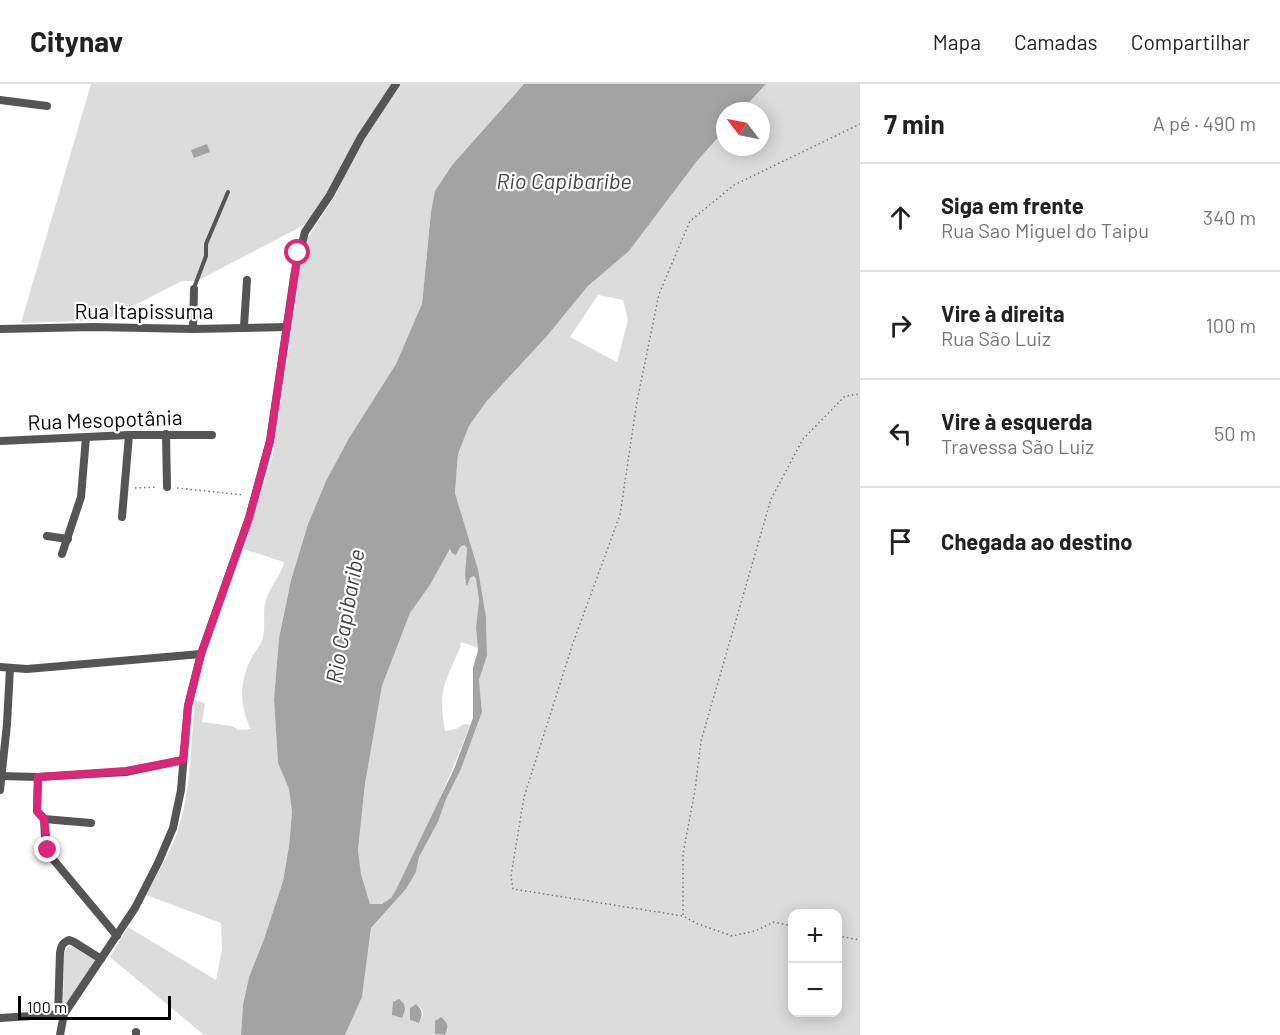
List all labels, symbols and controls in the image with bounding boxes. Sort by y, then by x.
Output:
text: Citynav [30,24,123,58]
text: Mapa [933,29,981,54]
text: Camadas [1014,29,1098,54]
text: Compartilhar [1131,29,1250,54]
north arrow [716,102,770,156]
text: 7 min [884,108,945,139]
text: A pé · 490 m [1153,111,1256,135]
water label: Rio Capibaribe [496,167,632,193]
text: Siga em frente [941,192,1084,218]
icon: ahead [884,201,917,234]
text: 340 m [1203,205,1256,229]
text: Rua Sao Miguel do Taipu [941,218,1149,242]
route start [284,239,310,265]
street label: Rua Itapissuma [74,298,214,323]
text: Vire à direita [941,300,1065,326]
icon: right [884,309,917,342]
text: 100 m [1206,313,1256,337]
text: Rua São Luiz [941,326,1051,350]
street label: Rua Mesopotânia [27,404,183,434]
text: Vire à esquerda [941,408,1092,434]
icon: left [884,417,917,450]
text: 50 m [1214,421,1256,445]
text: Travessa São Luiz [941,434,1094,458]
icon: arrive [884,525,917,558]
text: Chegada ao destino [941,528,1132,554]
water label: Rio Capibaribe [319,547,369,685]
route end [34,836,60,862]
map controls [788,909,842,1017]
button: + [788,909,842,963]
button: − [788,963,842,1017]
scale bar [18,993,171,1020]
text: 100 m [27,997,67,1016]

